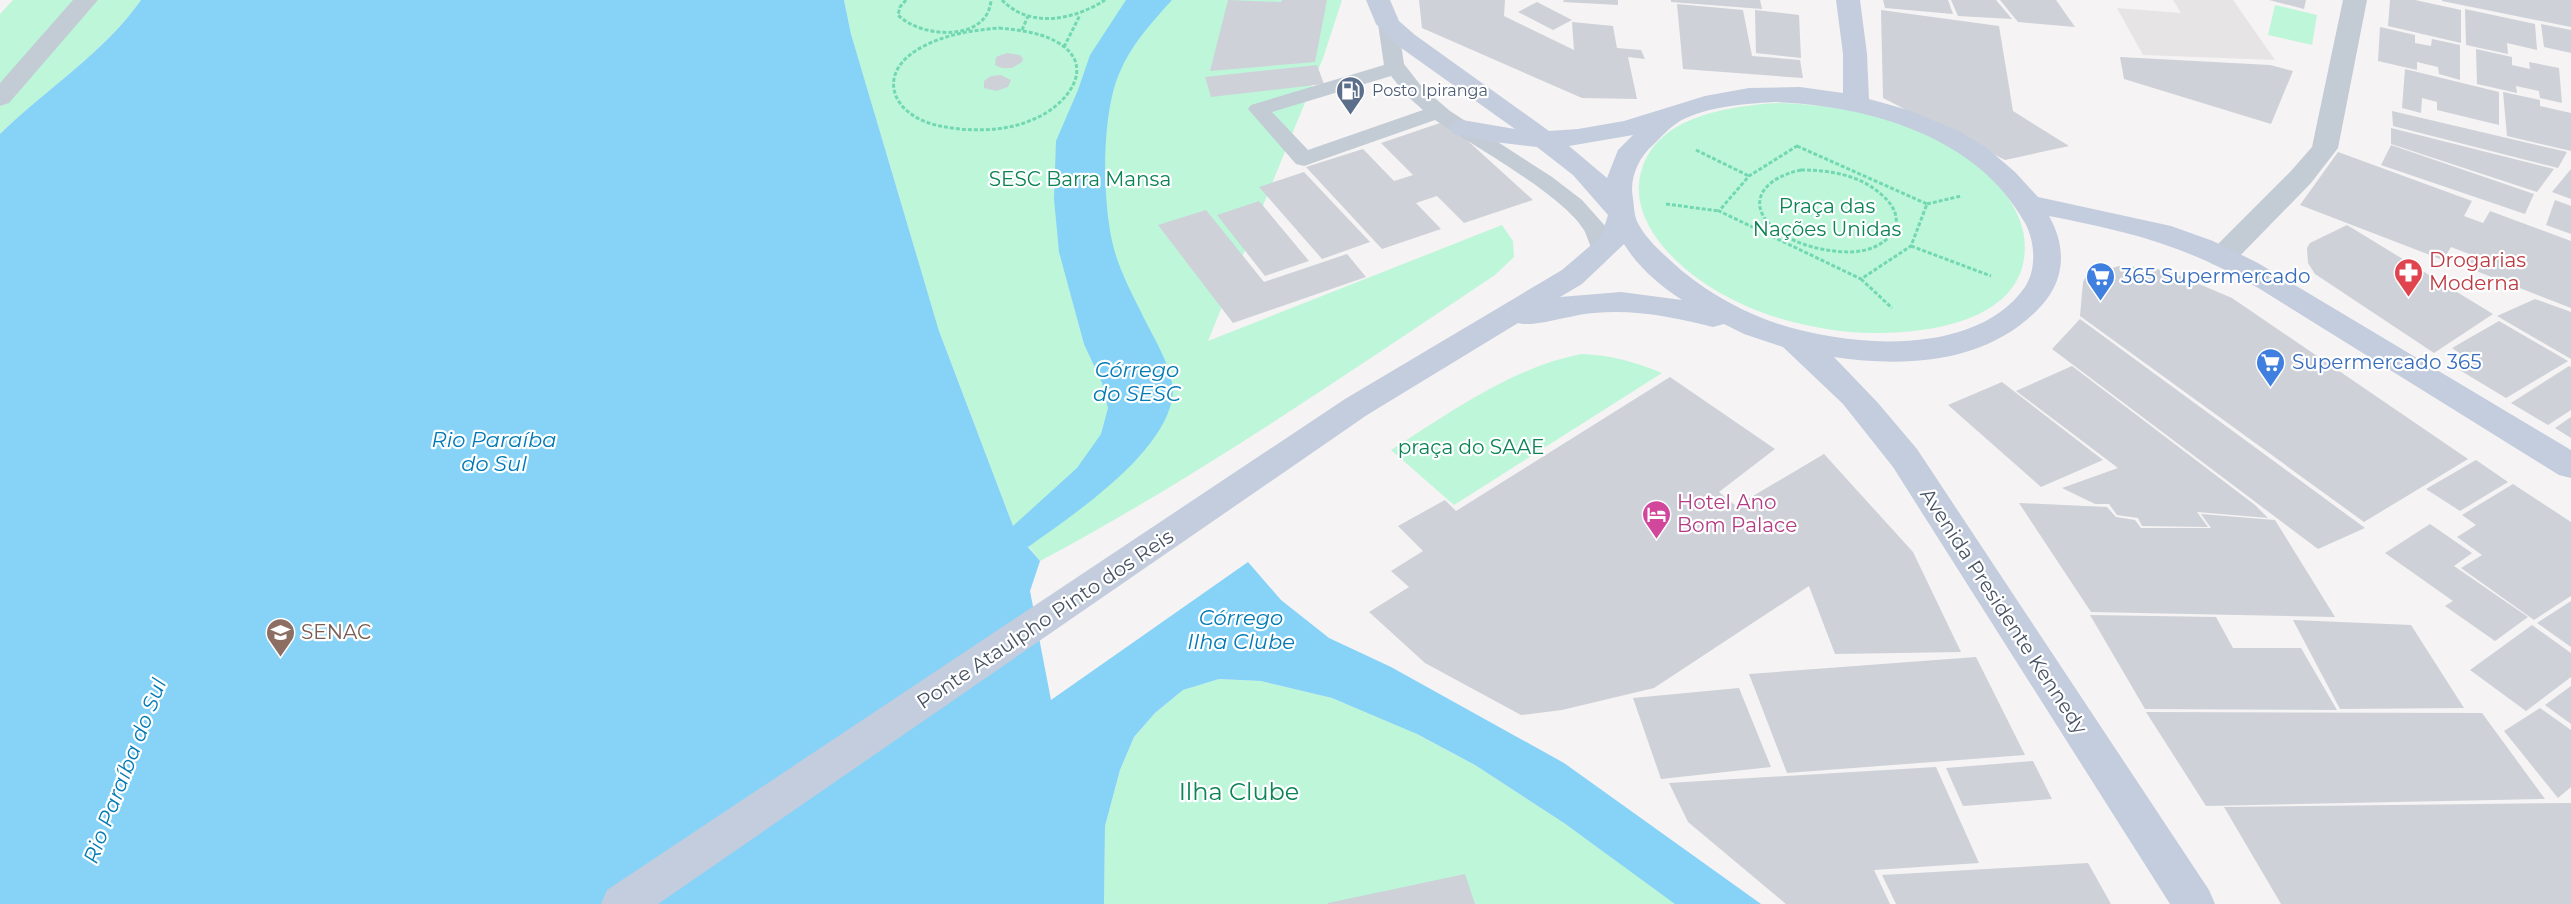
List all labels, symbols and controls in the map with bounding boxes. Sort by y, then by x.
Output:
fuel station icon: Posto Ipiranga [1335,74,1367,116]
place label: Posto Ipiranga [1372,81,1488,100]
park label: SESC Barra Mansa [989,167,1171,191]
park label: Praça das Nações Unidas [1753,194,1902,241]
place label: Drogarias Moderna [2429,248,2526,295]
pharmacy icon: Drogarias Moderna [2392,256,2424,298]
supermarket icon: 365 Supermercado [2084,260,2116,302]
place label: 365 Supermercado [2121,264,2311,288]
supermarket icon: Supermercado 365 [2255,346,2287,388]
place label: Supermercado 365 [2292,350,2482,374]
water label: Córrego do SESC [1093,357,1182,406]
water label: Rio Paraíba do Sul [431,427,557,476]
park label: praça do SAAE [1398,435,1544,459]
street label: Avenida Presidente Kennedy [1915,484,2093,739]
place label: Hotel Ano Bom Palace [1677,490,1797,537]
hotel icon: Hotel Ano Bom Palace [1640,498,1672,540]
street label: Ponte Ataulpho Pinto dos Reis [912,524,1178,714]
water label: Córrego Ilha Clube [1187,605,1295,654]
school or university icon: SENAC [264,616,296,658]
place label: SENAC [301,620,371,644]
water label: Rio Paraíba do Sul [78,674,171,867]
park label: Ilha Clube [1179,777,1299,806]

